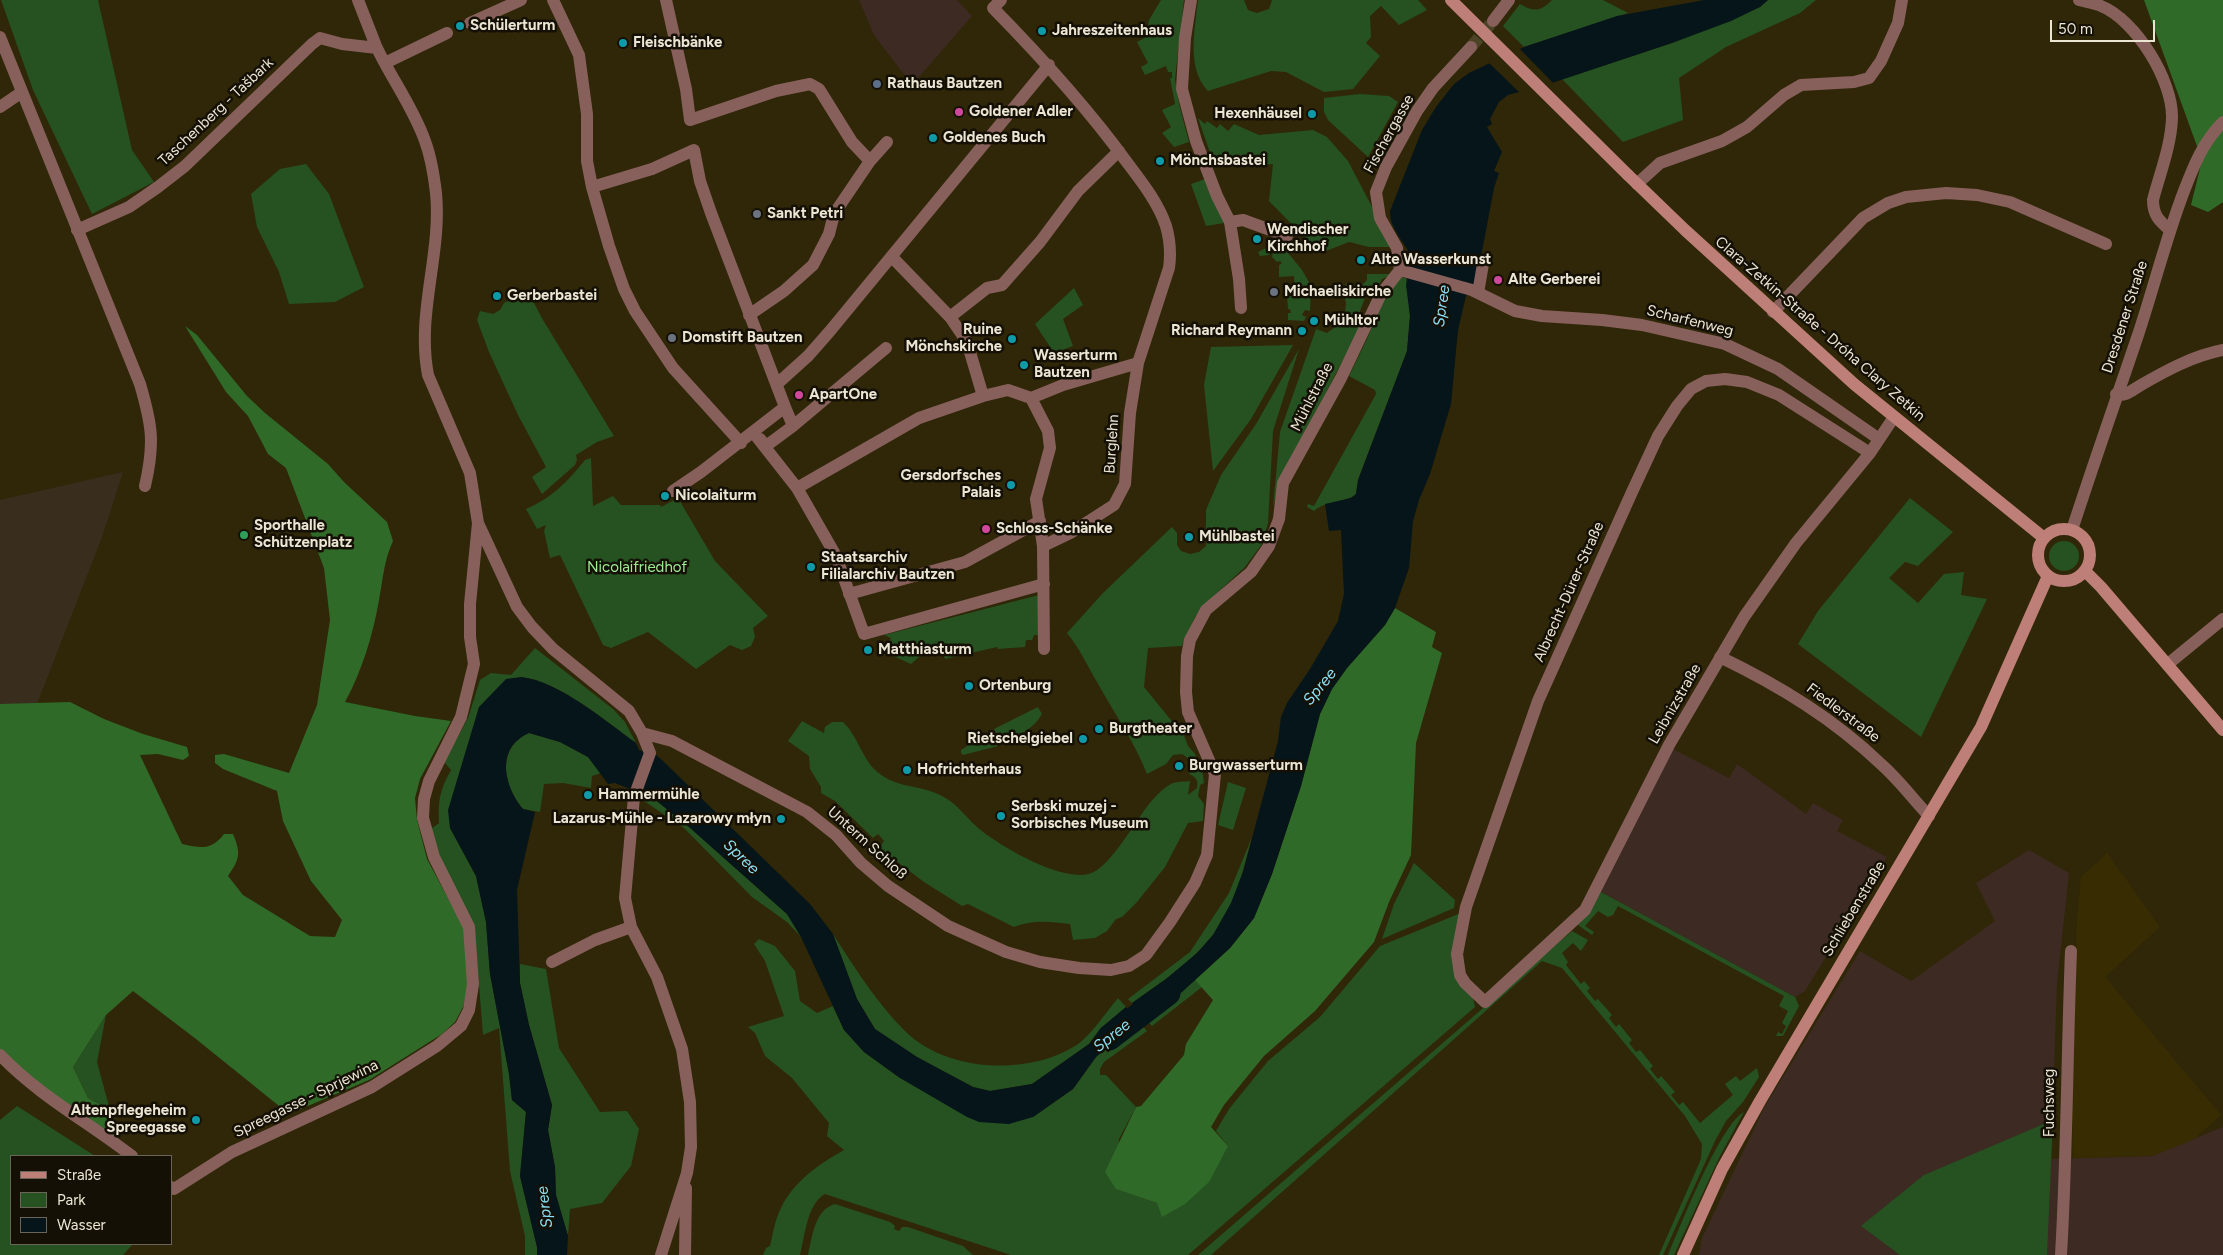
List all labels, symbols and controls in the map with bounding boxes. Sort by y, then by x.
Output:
scale bar [2053,10,2158,42]
place label: Schülerturm [470,17,555,35]
marker: Schülerturm [454,20,466,32]
text: 50 m [2058,20,2093,38]
place label: Jahreszeitenhaus [1052,22,1172,40]
marker: Jahreszeitenhaus [1036,25,1048,37]
place label: Fleischbänke [633,34,722,52]
marker: Fleischbänke [617,37,629,49]
street label: Taschenberg - Tašbark [155,54,277,170]
place label: Rathaus Bautzen [887,75,1002,93]
marker: Rathaus Bautzen [871,78,883,90]
street label: Fischergasse [1360,92,1418,176]
place label: Goldener Adler [969,103,1073,121]
place label: Hexenhäusel [1214,105,1302,123]
marker: Goldener Adler [953,106,965,118]
marker: Hexenhäusel [1306,108,1318,120]
place label: Goldenes Buch [943,129,1046,147]
marker: Goldenes Buch [927,132,939,144]
place label: Mönchsbastei [1170,152,1266,170]
marker: Mönchsbastei [1154,155,1166,167]
place label: Sankt Petri [767,205,843,223]
marker: Sankt Petri [751,208,763,220]
place label: Wendischer Kirchhof [1267,221,1349,256]
marker: Wendischer Kirchhof [1251,233,1263,245]
street label: Clara-Zetkin-Straße - Dróha Clary Zetkin [1711,233,1929,425]
place label: Alte Wasserkunst [1371,251,1491,269]
marker: Alte Wasserkunst [1355,254,1367,266]
street label: Dresdener Straße [2098,259,2152,375]
place label: Alte Gerberei [1508,271,1600,289]
marker: Alte Gerberei [1492,274,1504,286]
place label: Michaeliskirche [1284,283,1391,301]
water label: Spree [1430,284,1454,328]
marker: Michaeliskirche [1268,286,1280,298]
place label: Gerberbastei [507,287,597,305]
marker: Gerberbastei [491,290,503,302]
street label: Scharfenweg [1645,302,1735,340]
place label: Mühltor [1324,312,1378,330]
marker: Mühltor [1308,315,1320,327]
place label: Ruine Mönchskirche [905,321,1002,356]
place label: Richard Reymann [1171,322,1292,340]
marker: Richard Reymann [1296,325,1308,337]
place label: Domstift Bautzen [682,329,802,347]
marker: Domstift Bautzen [666,332,678,344]
marker: Ruine Mönchskirche [1006,333,1018,345]
place label: Wasserturm Bautzen [1034,347,1117,382]
marker: Wasserturm Bautzen [1018,359,1030,371]
street label: Mühlstraße [1287,360,1337,434]
place label: ApartOne [809,386,877,404]
marker: ApartOne [793,389,805,401]
street label: Burglehn [1101,414,1123,474]
place label: Gersdorfsches Palais [901,467,1001,502]
marker: Gersdorfsches Palais [1005,479,1017,491]
place label: Nicolaiturm [675,487,756,505]
marker: Nicolaiturm [659,490,671,502]
place label: Sporthalle Schützenplatz [254,517,352,552]
street label: Albrecht-Dürer-Straße [1530,519,1608,665]
place label: Schloss-Schänke [996,520,1113,538]
marker: Schloss-Schänke [980,523,992,535]
place label: Mühlbastei [1199,528,1275,546]
marker: Sporthalle Schützenplatz [238,529,250,541]
marker: Mühlbastei [1183,531,1195,543]
place label: Staatsarchiv Filialarchiv Bautzen [821,549,955,584]
park label: Nicolaifriedhof [587,559,687,577]
marker: Staatsarchiv Filialarchiv Bautzen [805,561,817,573]
place label: Matthiasturm [878,641,972,659]
marker: Matthiasturm [862,644,874,656]
street label: Leibnizstraße [1645,661,1705,747]
water label: Spree [1299,665,1341,709]
place label: Ortenburg [979,677,1051,695]
marker: Ortenburg [963,680,975,692]
street label: Fiedlerstraße [1803,680,1883,746]
place label: Burgtheater [1109,720,1192,738]
marker: Burgtheater [1093,723,1105,735]
place label: Rietschelgiebel [967,730,1073,748]
marker: Rietschelgiebel [1077,733,1089,745]
place label: Burgwasserturm [1189,757,1303,775]
marker: Burgwasserturm [1173,760,1185,772]
place label: Hofrichterhaus [917,761,1021,779]
marker: Hofrichterhaus [901,764,913,776]
place label: Hammermühle [598,786,700,804]
marker: Hammermühle [582,789,594,801]
place label: Serbski muzej - Sorbisches Museum [1011,798,1148,833]
street label: Unterm Schloß [824,803,910,883]
place label: Lazarus-Mühle - Lazarowy młyn [553,810,771,828]
marker: Serbski muzej - Sorbisches Museum [995,810,1007,822]
marker: Lazarus-Mühle - Lazarowy młyn [775,813,787,825]
water label: Spree [719,835,763,879]
street label: Schliebenstraße [1818,858,1890,960]
water label: Spree [1089,1015,1135,1057]
street label: Spreegasse - Sprjewina [231,1056,381,1142]
street label: Fuchsweg [2041,1069,2059,1137]
place label: Altenpflegeheim Spreegasse [71,1102,186,1137]
marker: Altenpflegeheim Spreegasse [190,1114,202,1126]
legend [10,1155,172,1245]
text: Straße [57,1166,101,1184]
water label: Spree [533,1185,557,1229]
text: Park [57,1191,86,1209]
text: Wasser [57,1216,106,1234]

